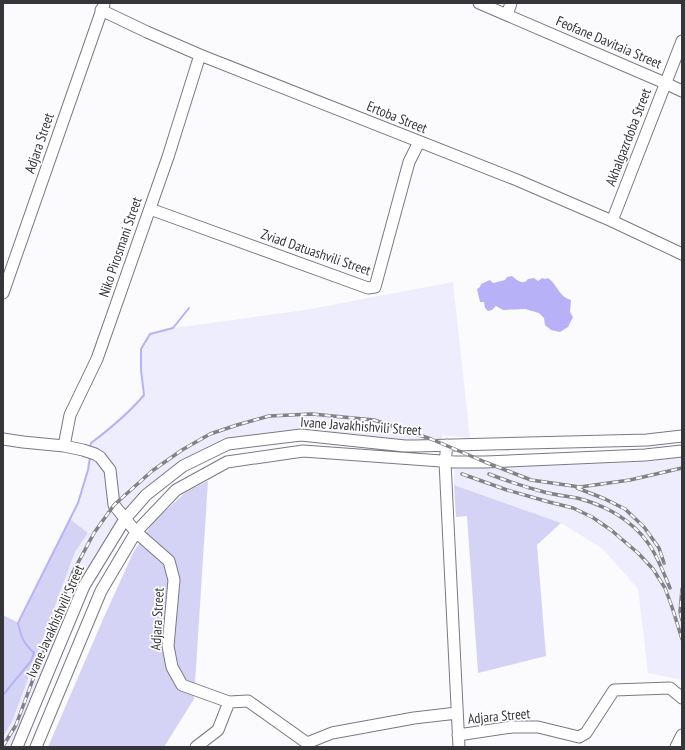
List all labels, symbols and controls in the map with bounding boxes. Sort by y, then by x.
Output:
street label: Feofane Davitaia Street [554,12,665,72]
street label: Akhalgazrdoba Street [601,85,655,188]
street label: Ertoba Street [364,97,430,137]
street label: Adjara Street [20,110,58,176]
street label: Niko Pirosmani Street [94,194,146,299]
street label: Zviad Datuashvili Street [259,225,373,279]
street label: Ivane Javakhishvili Street [300,413,422,439]
street label: Ivane Javakhishvili Street [22,562,88,680]
street label: Adjara Street [146,587,168,651]
street label: Adjara Street [467,704,531,728]

